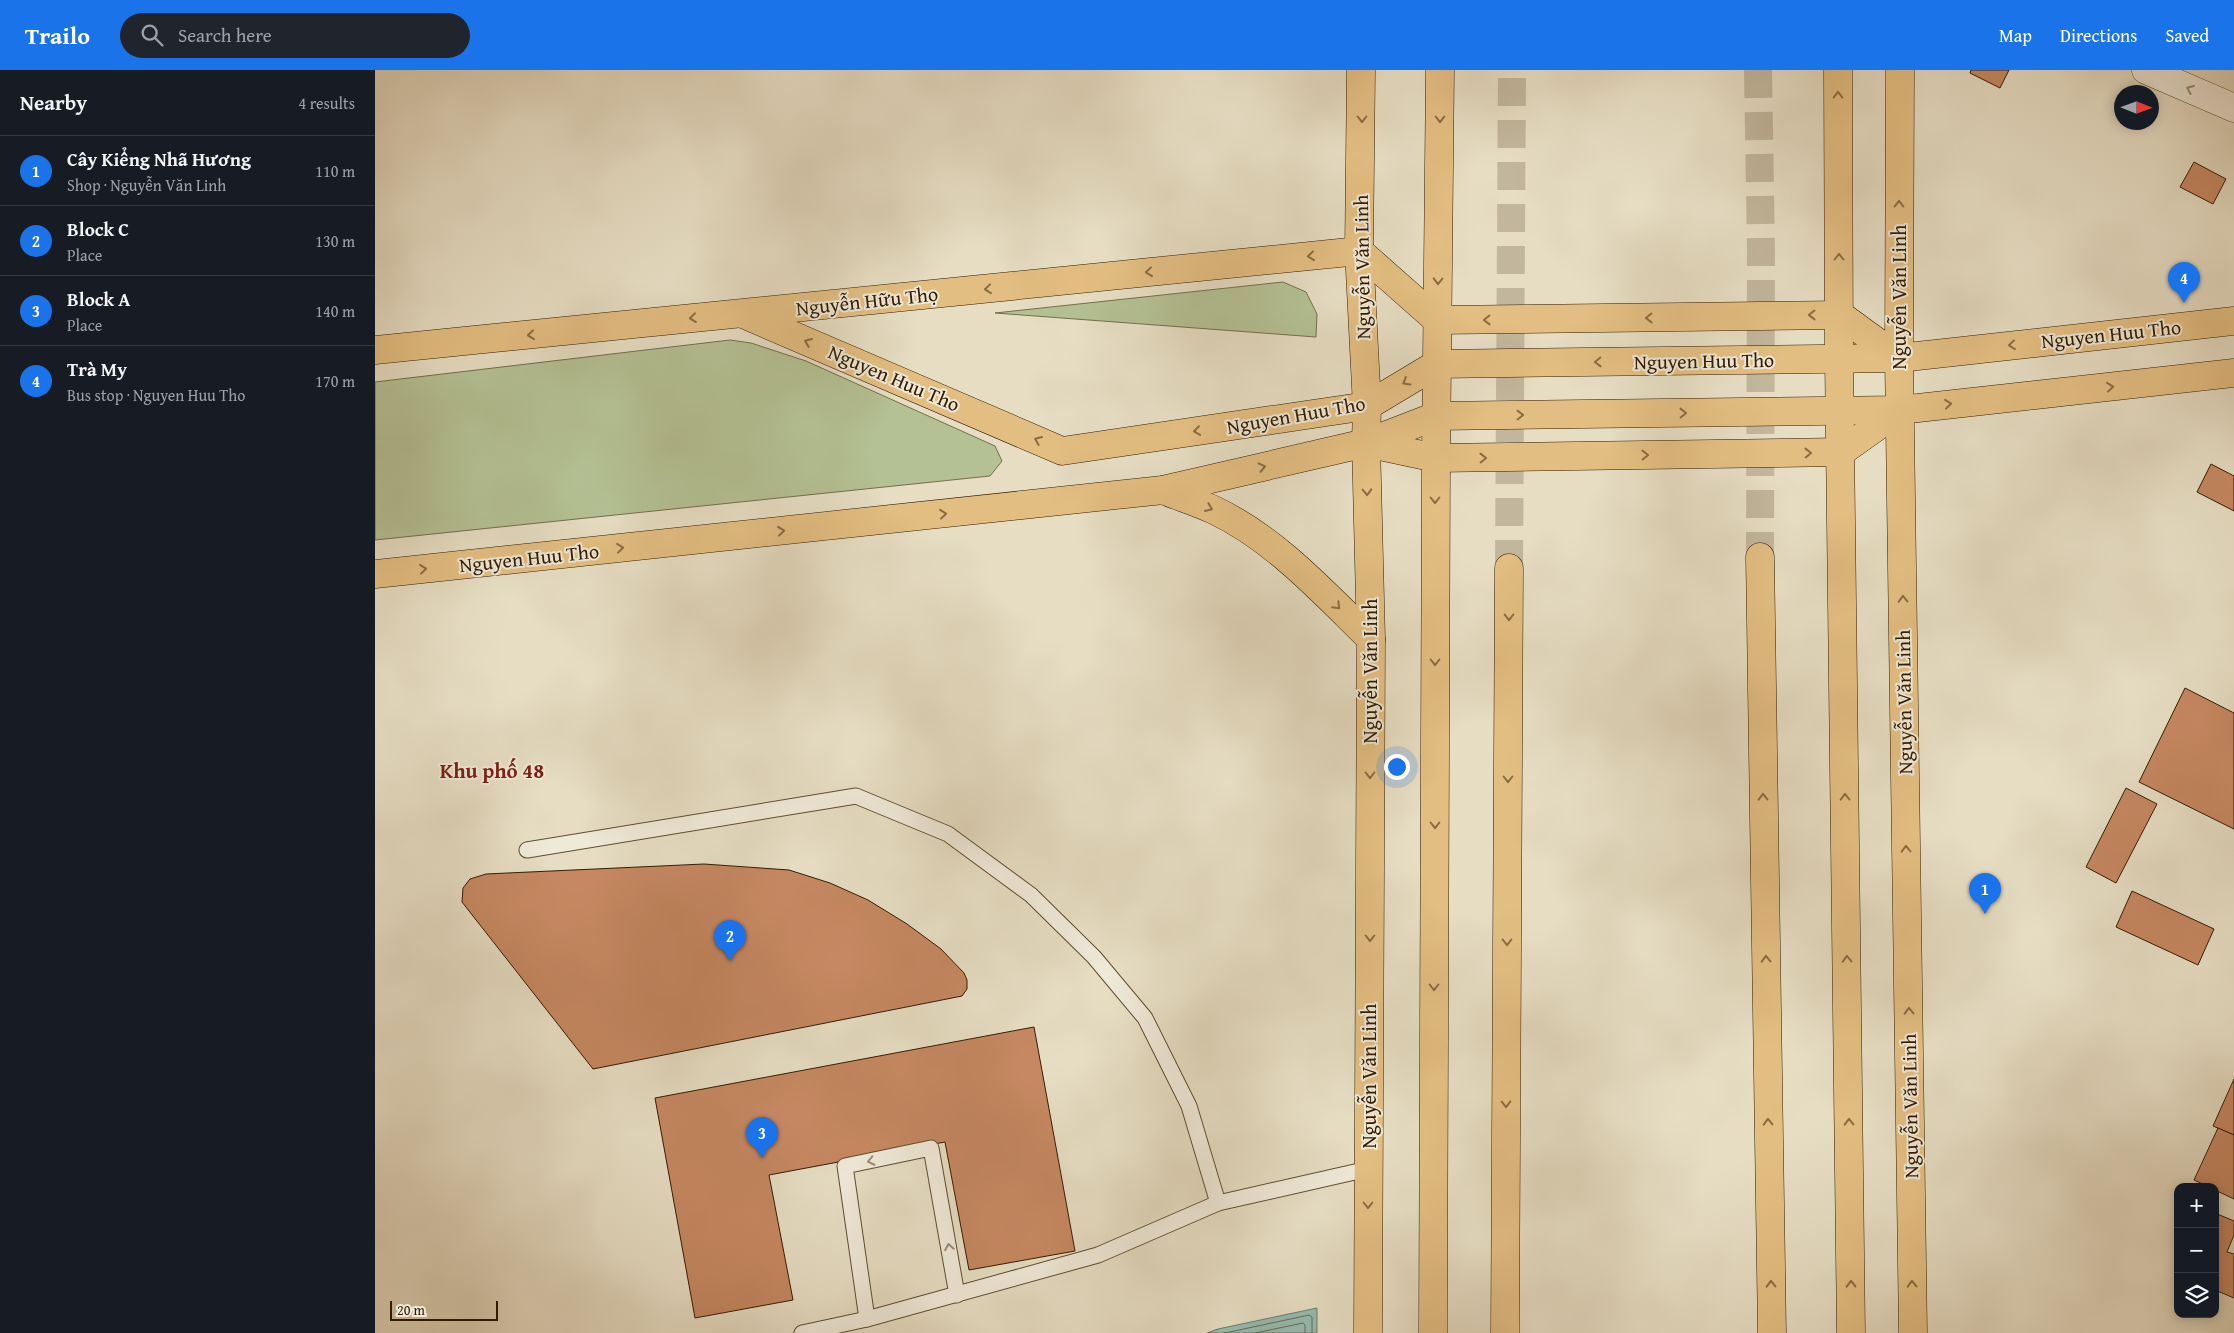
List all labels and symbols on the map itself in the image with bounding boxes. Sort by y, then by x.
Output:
one-way arrow [2186,84,2195,95]
north arrow [2114,85,2159,130]
one-way arrow [1833,91,1843,98]
one-way arrow [1357,115,1367,123]
one-way arrow [1435,115,1445,123]
street label: Nguyễn Văn Linh [1346,194,1377,340]
one-way arrow [1894,200,1904,208]
street label: Nguyễn Văn Linh [1884,225,1913,369]
one-way arrow [1307,250,1315,261]
one-way arrow [1834,253,1844,261]
pin: 4 [2168,262,2200,303]
one-way arrow [1145,266,1153,277]
one-way arrow [1432,277,1443,285]
street label: Nguyễn Hữu Thọ [794,279,939,322]
one-way arrow [983,283,991,294]
one-way arrow [1807,310,1815,321]
street label: Nguyen Huu Tho [2040,312,2182,355]
one-way arrow [689,313,697,324]
one-way arrow [1645,313,1652,323]
one-way arrow [1482,315,1490,325]
one-way arrow [527,329,535,340]
street label: Nguyen Huu Tho [824,337,964,418]
one-way arrow [805,338,813,348]
one-way arrow [2007,339,2015,350]
street label: Nguyen Huu Tho [1634,345,1774,376]
one-way arrow [1594,357,1602,367]
one-way arrow [1402,376,1411,386]
one-way arrow [2106,382,2114,393]
street label: Nguyen Huu Tho [1224,388,1368,441]
one-way arrow [1945,399,1953,410]
one-way arrow [1679,408,1687,418]
one-way arrow [1516,410,1524,420]
one-way arrow [1193,425,1202,435]
one-way arrow [1034,436,1043,447]
one-way arrow [1804,447,1812,458]
one-way arrow [1642,450,1649,460]
one-way arrow [1479,452,1487,463]
one-way arrow [1258,462,1266,473]
one-way arrow [1362,488,1372,496]
one-way arrow [1430,496,1440,504]
one-way arrow [1204,503,1212,513]
one-way arrow [939,508,947,519]
one-way arrow [778,526,786,537]
street label: Nguyen Huu Tho [458,536,600,579]
one-way arrow [616,543,624,554]
one-way arrow [420,564,428,575]
one-way arrow [1898,595,1908,602]
street label: Nguyễn Văn Linh [1355,599,1384,743]
one-way arrow [1332,600,1341,609]
one-way arrow [1504,613,1514,621]
street label: Nguyễn Văn Linh [1888,629,1919,775]
one-way arrow [1430,658,1440,666]
your location [1384,754,1410,780]
district label: Khu phố 48 [440,755,544,786]
one-way arrow [1365,772,1375,780]
one-way arrow [1503,776,1513,783]
one-way arrow [1758,793,1769,801]
one-way arrow [1840,793,1850,800]
one-way arrow [1430,821,1440,829]
one-way arrow [1901,844,1912,852]
pin: 1 [1969,873,2001,914]
pin: 2 [714,920,746,961]
one-way arrow [1364,934,1375,942]
one-way arrow [1502,938,1512,946]
one-way arrow [1761,955,1771,963]
one-way arrow [1842,955,1852,963]
one-way arrow [1429,984,1439,991]
street label: Nguyễn Văn Linh [1354,1004,1383,1148]
one-way arrow [1904,1007,1914,1014]
street label: Nguyễn Văn Linh [1894,1033,1925,1179]
one-way arrow [1501,1100,1511,1108]
pin: 3 [746,1117,778,1158]
one-way arrow [1763,1118,1774,1126]
one-way arrow [1844,1118,1854,1126]
one-way arrow [866,1155,875,1166]
one-way arrow [1363,1202,1373,1210]
one-way arrow [944,1242,954,1251]
one-way arrow [1766,1280,1776,1288]
one-way arrow [1846,1280,1856,1288]
one-way arrow [1907,1280,1917,1288]
scale bar [390,1298,497,1321]

